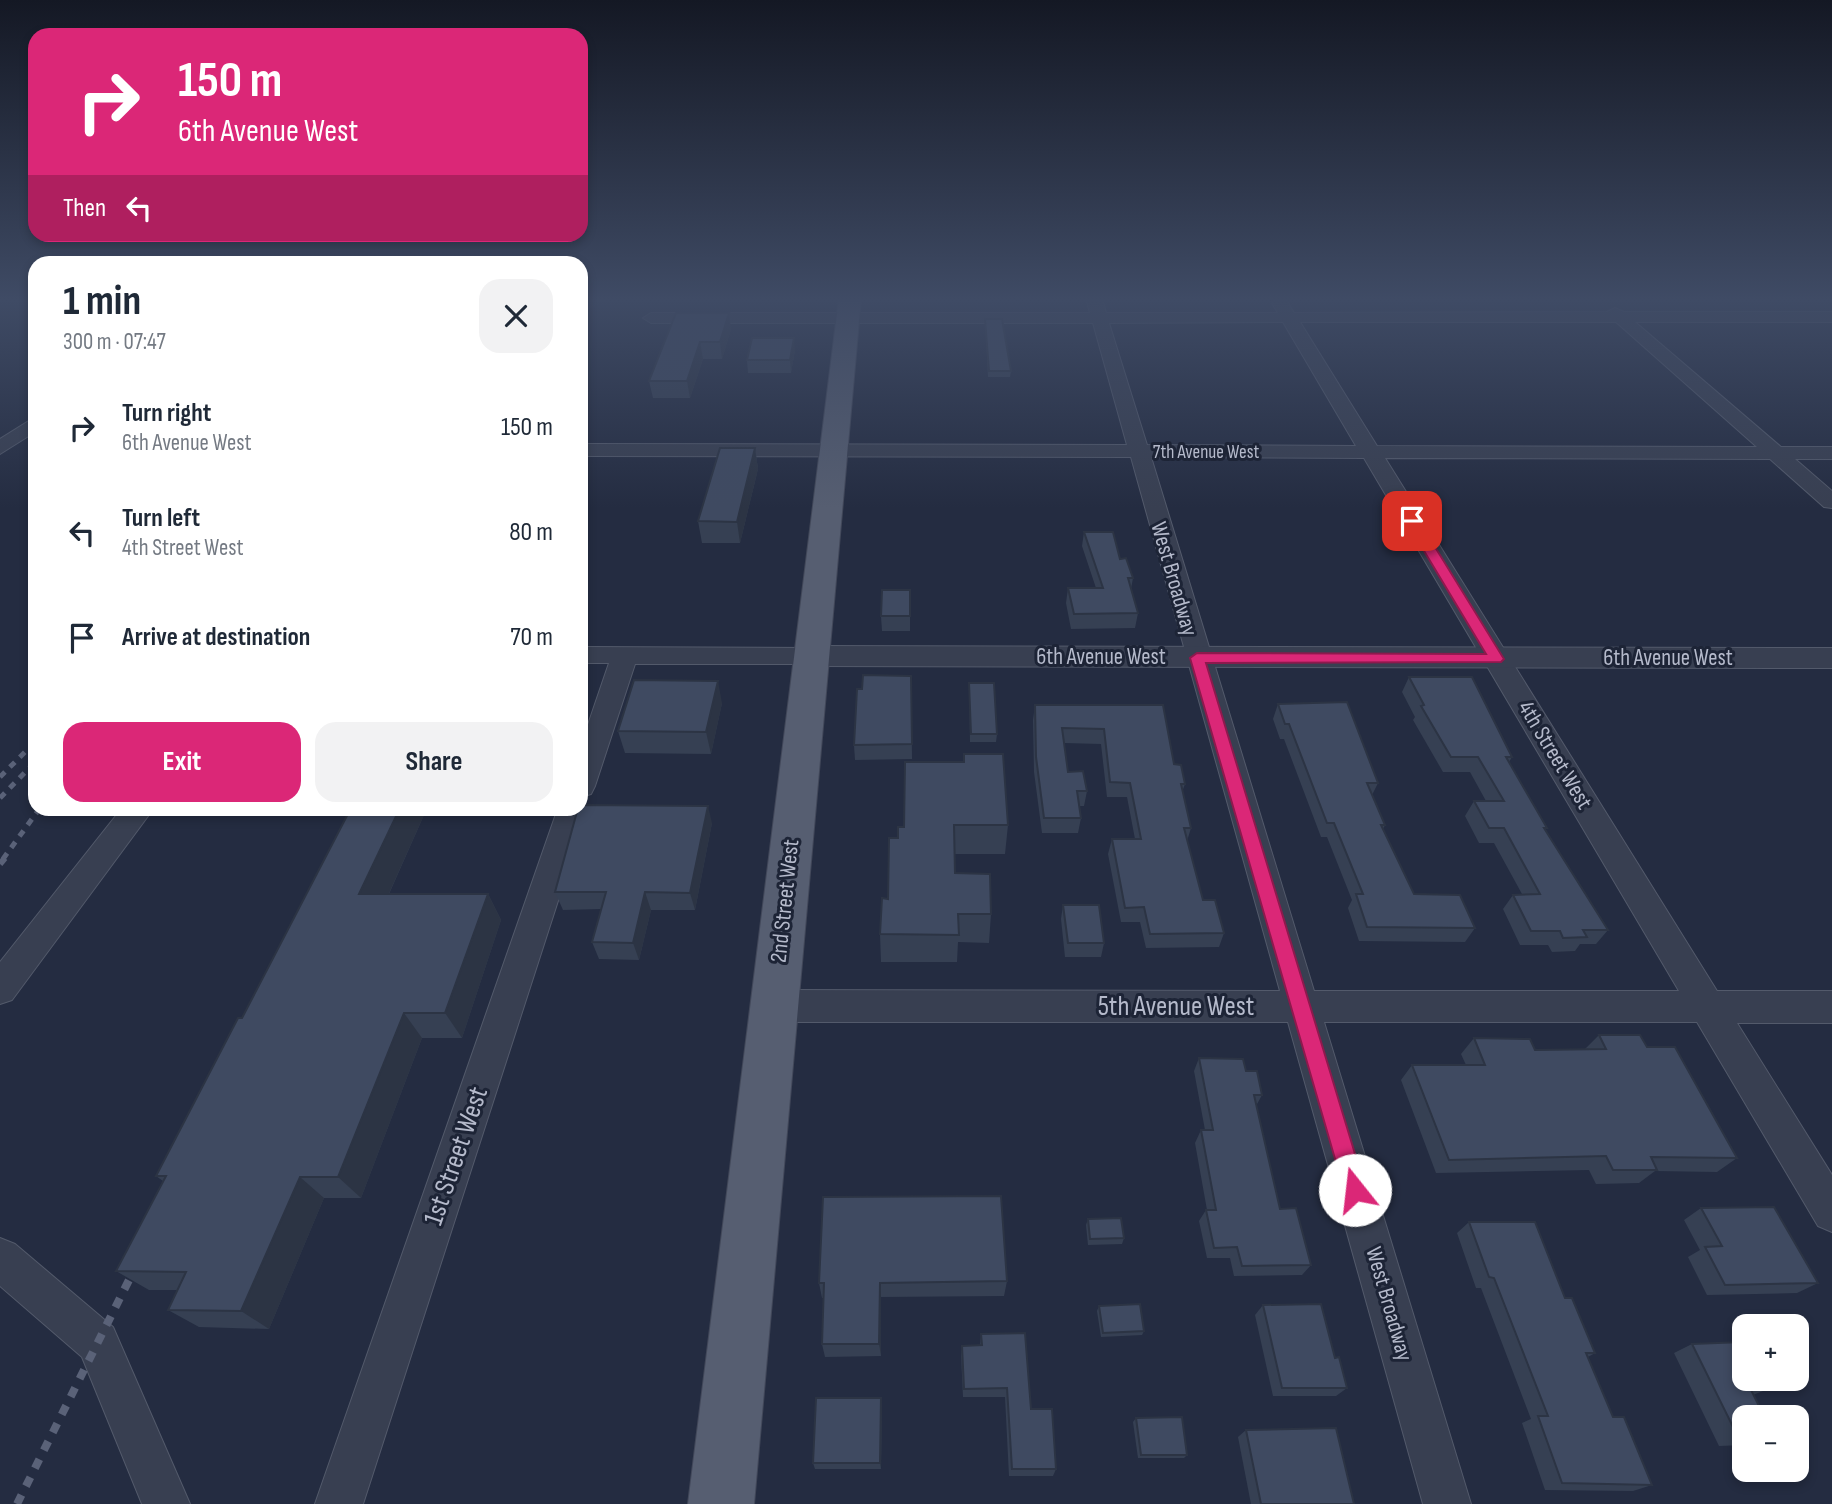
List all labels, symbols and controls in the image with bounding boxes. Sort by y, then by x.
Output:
text: 150 m [178,52,282,111]
icon: right [63,56,154,147]
text: 6th Avenue West [178,112,358,151]
icon: left [120,189,158,227]
text: Then [63,193,106,224]
text: 1 min [63,276,141,327]
button: close [479,279,553,353]
text: 300 m · 07:47 [63,328,166,356]
text: Turn right [122,398,211,429]
icon: right [63,409,101,447]
text: 150 m [501,412,553,443]
text: 6th Avenue West [122,429,252,457]
street label: 7th Avenue West [1153,441,1259,464]
pin [1382,491,1442,551]
icon: arrive [1393,502,1431,540]
text: Turn left [122,503,200,534]
icon: left [63,514,101,552]
text: 80 m [509,517,553,548]
street label: West Broadway [1144,519,1204,639]
text: 4th Street West [122,534,243,562]
icon: arrive [63,619,101,657]
text: Arrive at destination [122,622,310,653]
text: 70 m [510,622,553,653]
street label: 6th Avenue West [1036,643,1166,671]
street label: 6th Avenue West [1603,644,1733,672]
street label: 4th Street West [1512,696,1598,814]
button: Exit [63,722,301,802]
button: Share [315,722,553,802]
street label: 2nd Street West [765,838,805,964]
street label: 5th Avenue West [1098,990,1254,1023]
street label: 1st Street West [417,1083,495,1229]
position arrow [1318,1153,1392,1227]
street label: West Broadway [1359,1244,1419,1364]
map controls [1732,1314,1809,1482]
button: + [1732,1314,1809,1391]
button: − [1732,1405,1809,1482]

